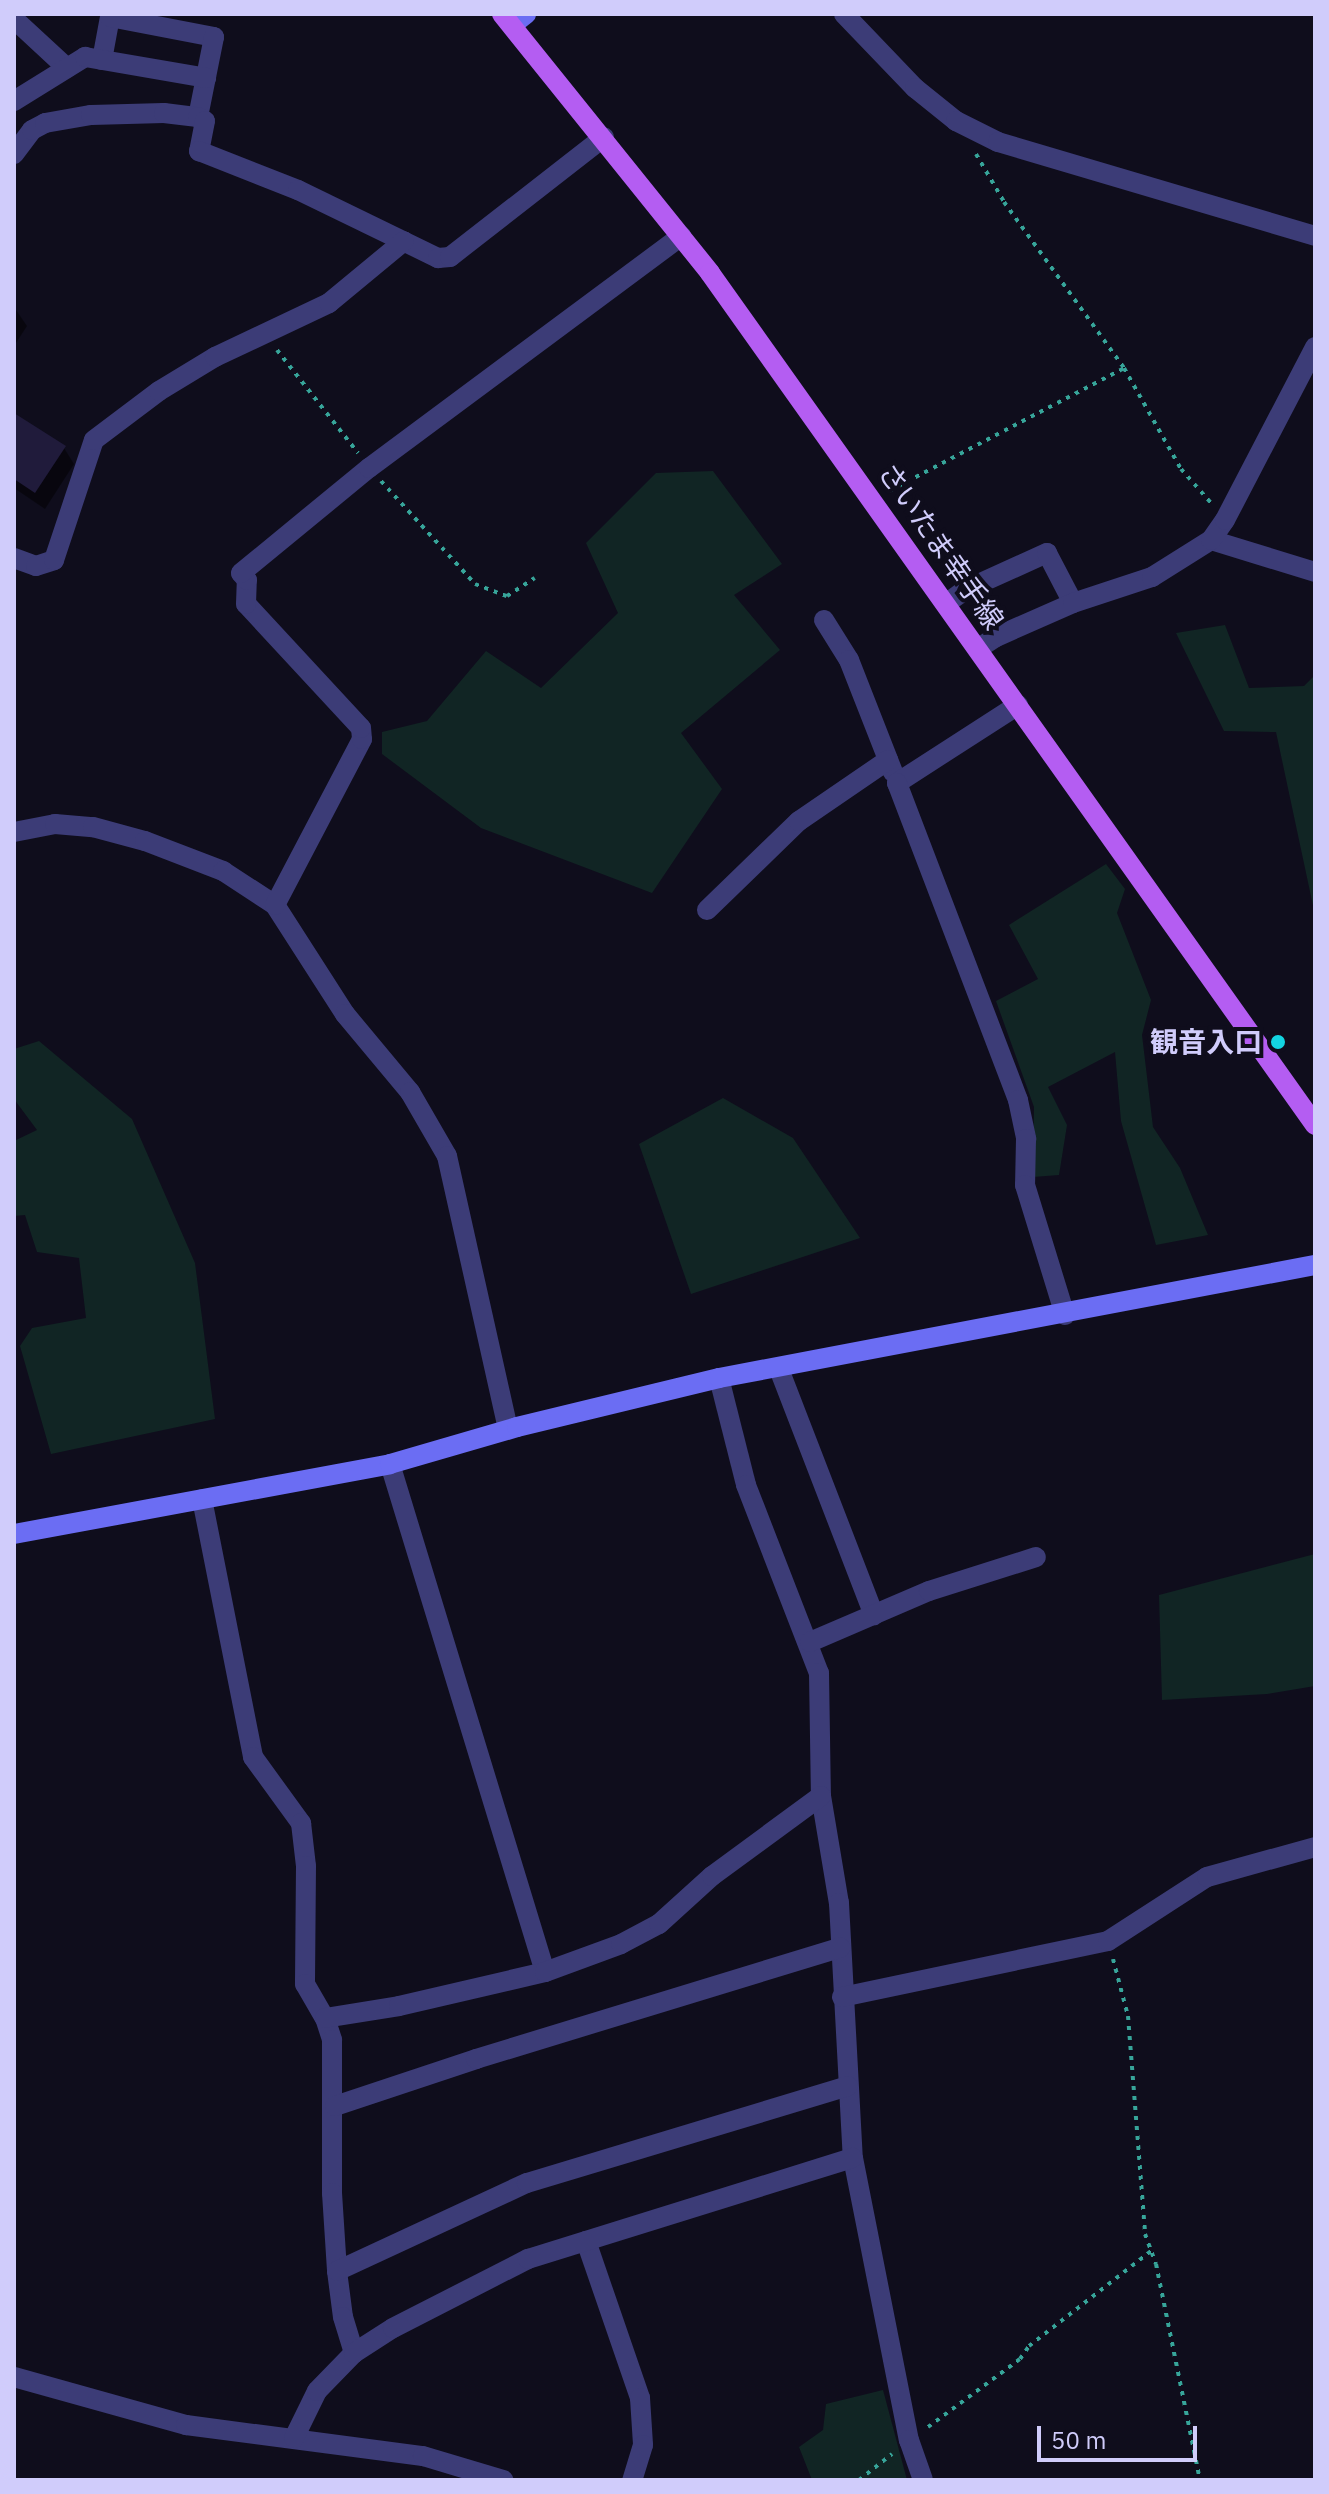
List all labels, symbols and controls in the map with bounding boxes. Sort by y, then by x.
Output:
street label: さいたま幸手線 [871,456,1011,636]
place label: 観音入口 [1150,1025,1262,1059]
marker: 観音入口 [1269,1033,1287,1051]
scale bar [1041,2410,1201,2460]
text: 50 m [1051,2424,1106,2456]

